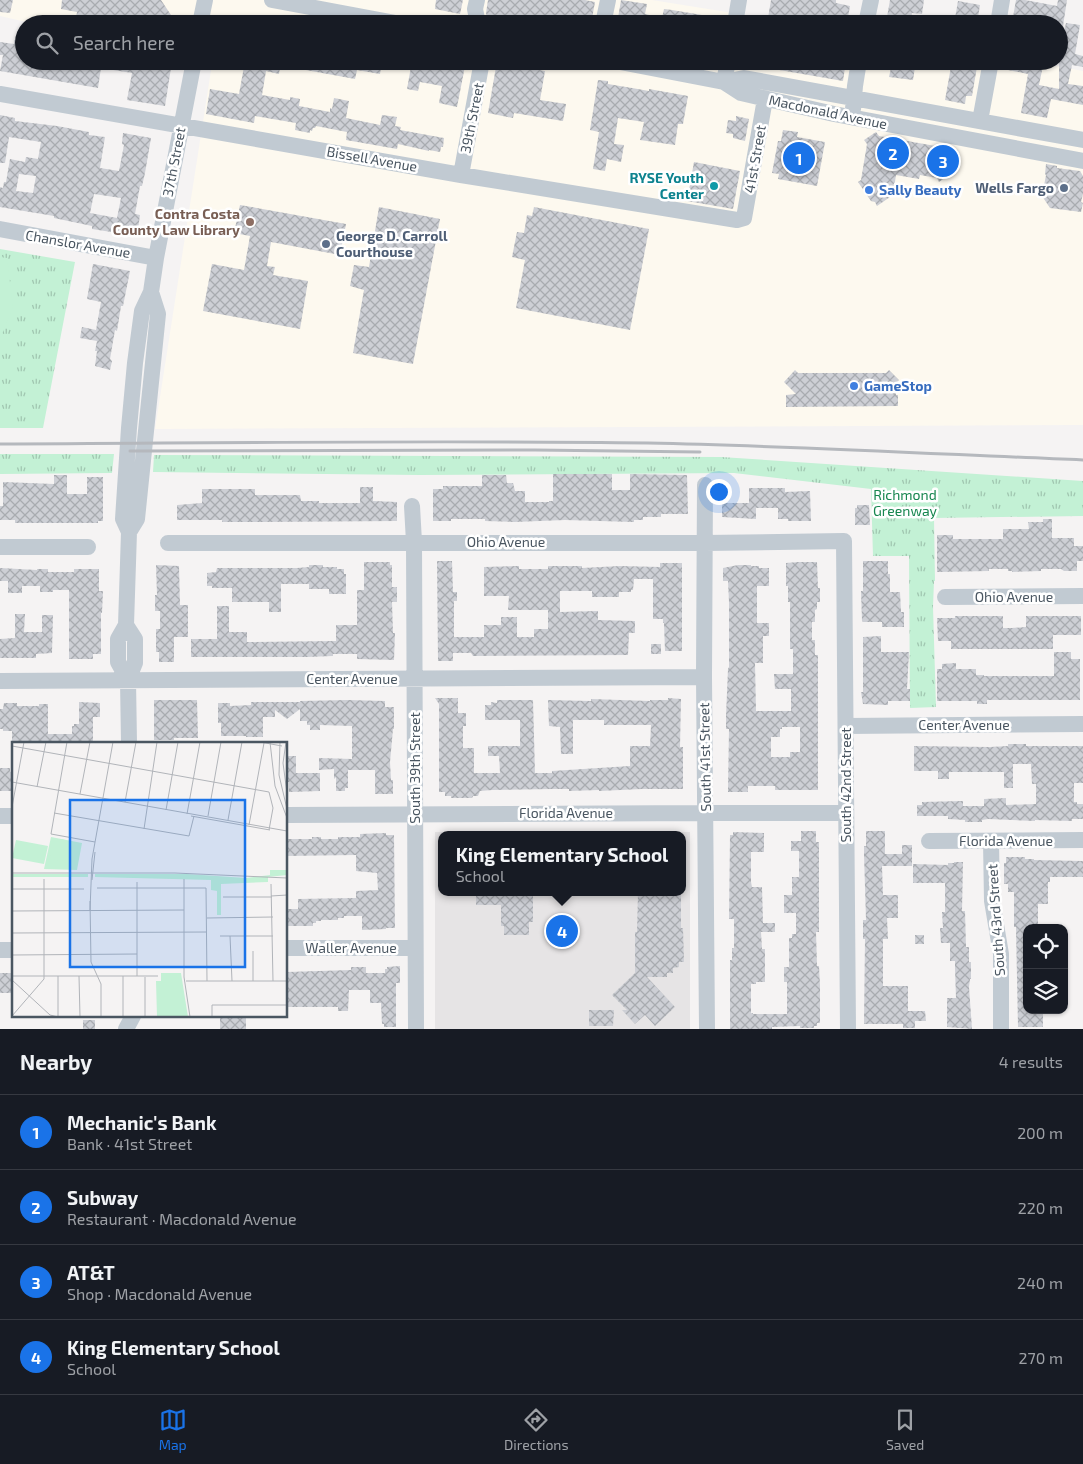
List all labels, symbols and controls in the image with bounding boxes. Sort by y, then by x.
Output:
search box [15,15,1068,70]
icon: search [33,29,61,57]
text: Search here [73,31,175,54]
street label: 39th Street [456,81,487,155]
street label: Macdonald Avenue [767,91,889,132]
street label: 41st Street [740,124,769,194]
street label: 37th Street [158,126,189,198]
pin: 2 [877,134,909,172]
pin: 1 [783,139,815,177]
street label: Bissell Avenue [326,142,419,175]
pin: 3 [927,142,959,180]
place label: RYSE Youth Center [630,169,704,202]
place label: Wells Fargo [975,179,1054,196]
marker: RYSE Youth Center [708,180,720,192]
place label: Sally Beauty [879,181,962,198]
marker: Wells Fargo [1058,182,1070,194]
marker: Sally Beauty [863,184,875,196]
place label: Contra Costa County Law Library [113,205,240,238]
marker: Contra Costa County Law Library [244,216,256,228]
street label: Chanslor Avenue [24,226,132,261]
place label: George D. Carroll Courthouse [336,227,448,260]
marker: George D. Carroll Courthouse [320,238,332,250]
place label: GameStop [864,377,932,394]
marker: GameStop [848,380,860,392]
your location [706,479,732,505]
park label: Richmond Greenway [873,486,938,519]
street label: Ohio Avenue [467,533,545,550]
street label: Ohio Avenue [975,588,1053,605]
street label: Center Avenue [306,670,398,687]
street label: South 41st Street [695,702,714,812]
street label: South 39th Street [406,712,423,824]
street label: Center Avenue [918,716,1010,733]
street label: South 42nd Street [837,727,854,843]
inset map [12,742,288,1016]
street label: Florida Avenue [519,804,613,821]
popup [438,831,686,896]
street label: Florida Avenue [959,832,1053,849]
text: King Elementary School [456,843,668,866]
street label: South 43rd Street [983,863,1008,977]
text: School [456,866,505,885]
pin: 4 [546,912,578,950]
map controls [1023,924,1068,1014]
button: locate [1023,924,1068,969]
street label: Waller Avenue [305,939,397,956]
button: layers [1023,969,1068,1014]
text: Nearby [20,1049,92,1074]
text: 4 results [999,1052,1063,1071]
text: Mechanic's Bank [67,1111,217,1134]
text: 1 [33,1123,39,1142]
text: 200 m [1017,1123,1063,1142]
text: Bank · 41st Street [67,1134,192,1153]
text: Subway [67,1186,138,1209]
text: 2 [31,1198,41,1217]
text: 220 m [1018,1198,1063,1217]
text: Restaurant · Macdonald Avenue [67,1209,297,1228]
text: AT&T [67,1261,115,1284]
text: 3 [31,1273,41,1292]
text: 240 m [1017,1273,1063,1292]
text: Shop · Macdonald Avenue [67,1284,252,1303]
text: King Elementary School [67,1336,280,1359]
text: 4 [31,1348,41,1367]
text: 270 m [1019,1348,1063,1367]
text: School [67,1359,116,1378]
tab: Map [159,1406,187,1453]
tab: Directions [504,1406,569,1453]
tab: Saved [886,1406,924,1453]

